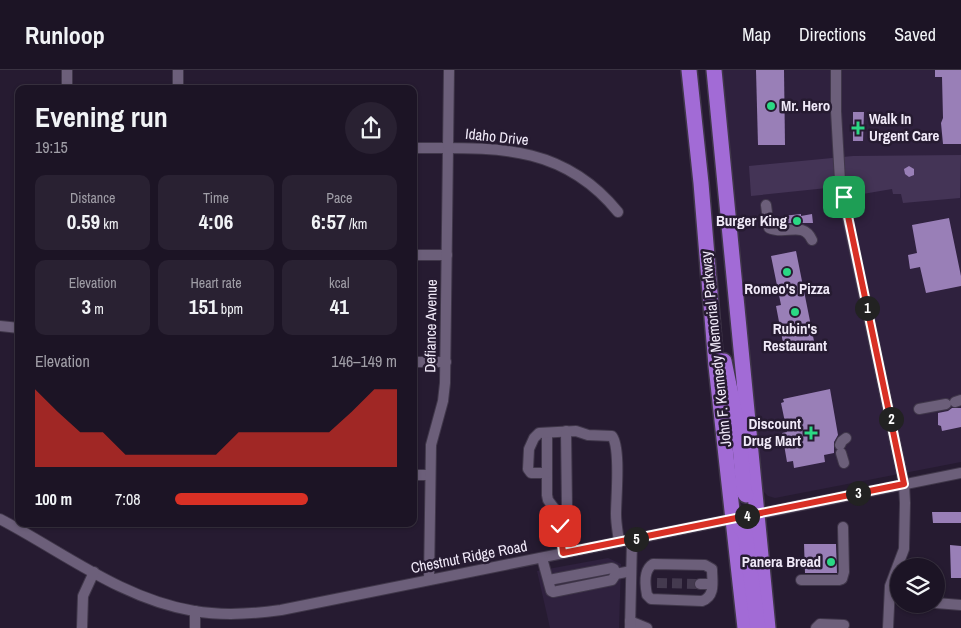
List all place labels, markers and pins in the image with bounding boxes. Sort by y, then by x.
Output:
place label: Mr. Hero [781,95,830,116]
marker: Mr. Hero [765,100,777,112]
place label: Walk In Urgent Care [869,108,940,146]
marker: Walk In Urgent Care [851,121,865,135]
pin [823,176,865,218]
place label: Burger King [716,210,787,231]
marker: Burger King [791,215,803,227]
marker: Romeo's Pizza [781,266,793,278]
place label: Romeo's Pizza [744,278,830,299]
pin: 1 [854,296,880,320]
marker: Rubin's Restaurant [789,306,801,318]
place label: Rubin's Restaurant [763,318,827,356]
pin: 2 [878,406,904,432]
place label: Discount Drug Mart [743,413,801,451]
marker: Discount Drug Mart [805,427,817,439]
pin: 3 [846,480,870,506]
pin: 4 [734,504,760,528]
pin [539,505,581,547]
pin: 5 [624,526,648,552]
place label: Panera Bread [742,551,821,572]
marker: Panera Bread [825,556,837,568]

